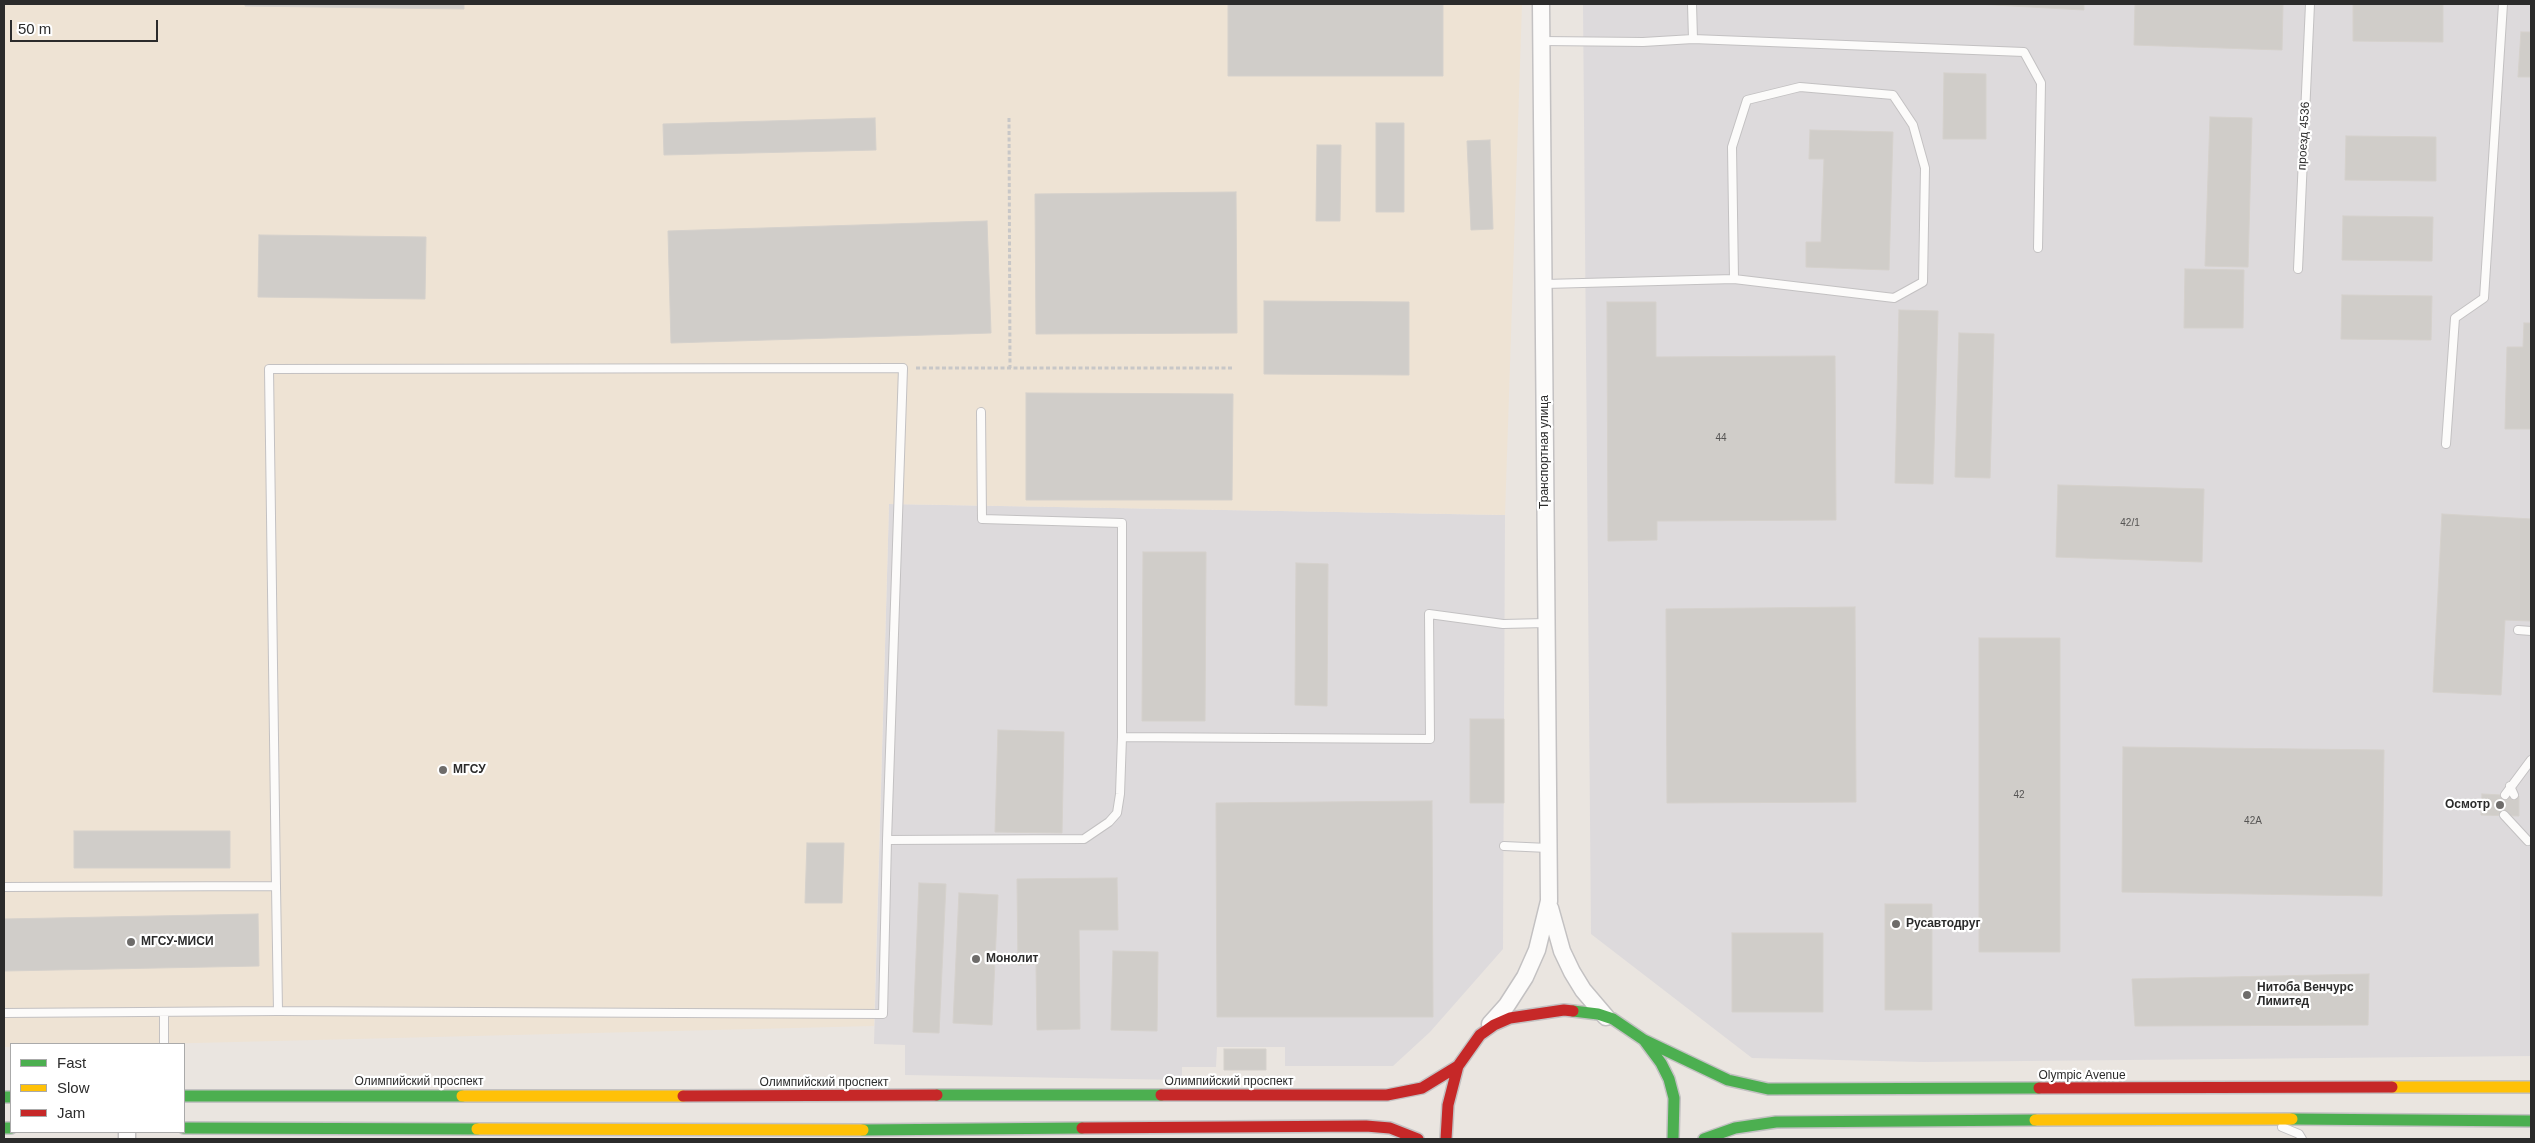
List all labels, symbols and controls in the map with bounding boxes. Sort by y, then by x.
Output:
scale bar [12,10,160,42]
text: 50 m [18,20,51,37]
street label: проезд 4536 [2295,101,2313,171]
street label: Транспортная улица [1538,395,1552,509]
house number: 44 [1715,432,1727,444]
house number: 42/1 [2120,517,2140,529]
place label: МГСУ [453,763,486,777]
marker: МГСУ [437,764,449,776]
house number: 42 [2013,789,2025,801]
place label: Осмотр [2445,798,2490,812]
marker: Осмотр [2494,799,2506,811]
house number: 42А [2244,815,2262,827]
place label: Русавтодруг [1906,917,1980,931]
marker: Русавтодруг [1890,918,1902,930]
place label: МГСУ-МИСИ [141,935,214,949]
marker: МГСУ-МИСИ [125,936,137,948]
place label: Монолит [986,952,1038,966]
marker: Монолит [970,953,982,965]
place label: Нитоба Венчурс Лимитед [2257,981,2354,1009]
marker: Нитоба Венчурс Лимитед [2241,989,2253,1001]
legend [10,1043,185,1133]
text: Fast [57,1054,86,1071]
street label: Olympic Avenue [2038,1069,2126,1083]
street label: Олимпийский проспект [355,1075,483,1089]
street label: Олимпийский проспект [1165,1075,1293,1089]
street label: Олимпийский проспект [760,1076,888,1090]
text: Slow [57,1079,90,1096]
text: Jam [57,1104,85,1121]

